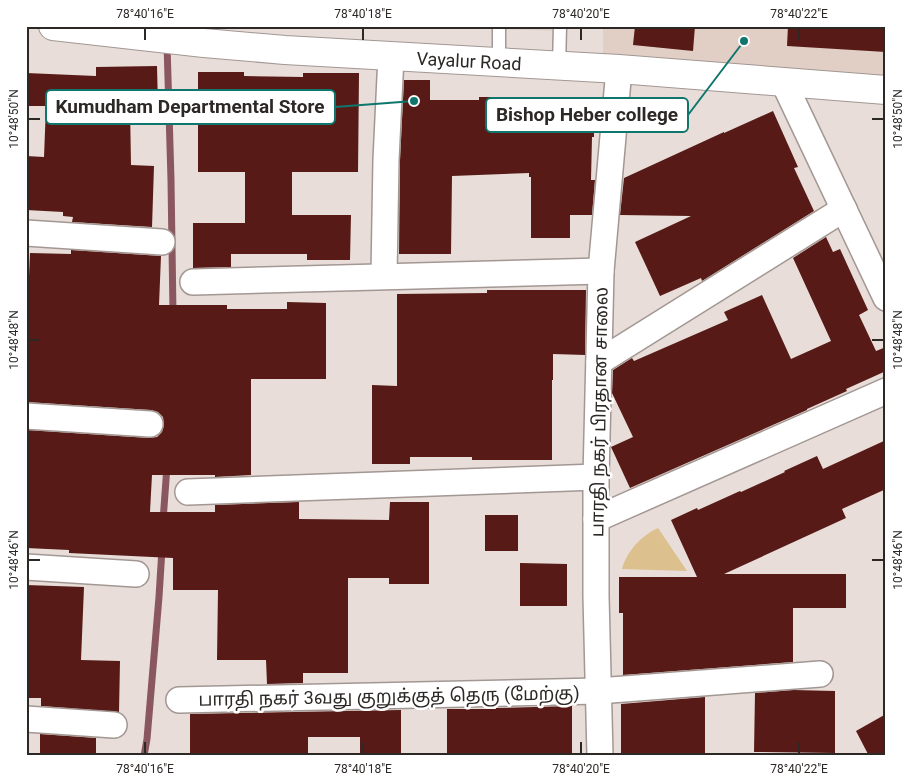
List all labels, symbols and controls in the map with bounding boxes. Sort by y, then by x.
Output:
text: 78°40'16"E [116,7,174,21]
text: 78°40'18"E [334,7,392,21]
text: 78°40'20"E [552,7,610,21]
text: 78°40'22"E [770,7,828,21]
street label: Vayalur Road [416,48,522,74]
text: 10°48'50"N [7,89,21,149]
text: 10°48'50"N [891,89,905,149]
callout: Kumudham Departmental Store [46,90,335,124]
text: Kumudham Departmental Store [56,95,324,118]
callout: Bishop Heber college [486,98,688,132]
text: Bishop Heber college [496,103,678,126]
street label: பாரதி நகர் பிரதான சாலை [586,287,614,537]
text: 10°48'48"N [7,310,21,370]
text: 10°48'48"N [891,310,905,370]
text: 10°48'46"N [7,530,21,590]
text: 10°48'46"N [891,530,905,590]
street label: பாரதி நகர் 3வது குறுக்குத் தெரு (மேற்கு) [198,682,580,713]
text: 78°40'16"E [116,762,174,776]
text: 78°40'18"E [334,762,392,776]
text: 78°40'20"E [552,762,610,776]
text: 78°40'22"E [770,762,828,776]

